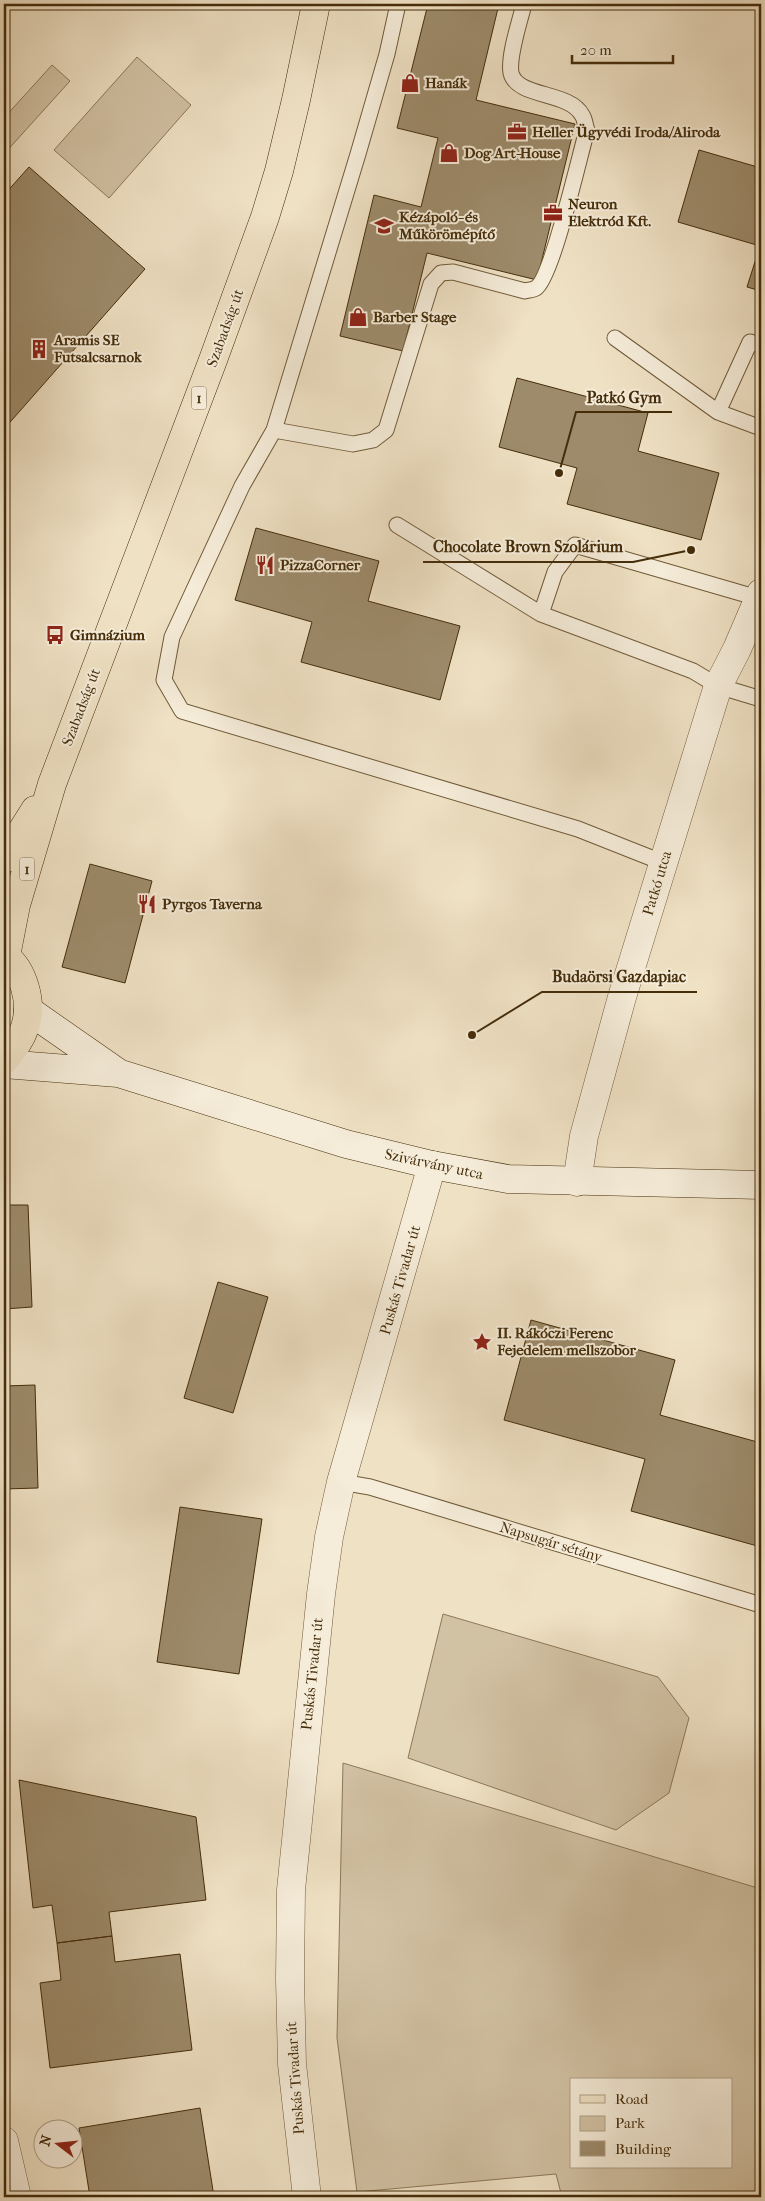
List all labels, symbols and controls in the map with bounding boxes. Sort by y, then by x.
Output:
scale bar [572,32,674,64]
text: 20 m [580,41,612,59]
shop icon: Hanák [399,72,421,94]
place label: Hanák [425,74,468,92]
office icon: Heller Ügyvédi Iroda/Aliroda [506,121,528,143]
place label: Heller Ügyvédi Iroda/Aliroda [532,123,721,141]
shop icon: Dog Art-House [438,142,460,164]
place label: Dog Art-House [464,144,561,162]
place label: Neuron Elektród Kft. [568,195,651,230]
office icon: Neuron Elektród Kft. [542,202,564,224]
place label: Kézápoló- és Műkörömépítő [398,208,495,243]
school or university icon: Kézápoló- és Műkörömépítő [373,215,395,237]
street label: Szabadság út [203,286,248,370]
shop icon: Barber Stage [347,306,369,328]
place label: Barber Stage [373,308,457,326]
place label: Aramis SE Futsalcsarnok [53,331,143,366]
building icon: Aramis SE Futsalcsarnok [28,338,50,360]
callout: Patkó Gym [576,381,672,412]
road number: 1 [192,386,206,409]
text: Patkó Gym [586,388,662,408]
callout: Chocolate Brown Szolárium [423,531,633,562]
text: Chocolate Brown Szolárium [433,537,624,556]
restaurant icon: PizzaCorner [254,554,276,576]
place label: PizzaCorner [280,556,361,574]
bus stop icon: Gimnázium [44,624,66,646]
place label: Gimnázium [70,626,146,644]
street label: Szabadság út [58,665,104,748]
street label: Patkó utca [639,847,676,918]
road number: 1 [20,858,34,881]
restaurant icon: Pyrgos Taverna [136,893,158,915]
place label: Pyrgos Taverna [162,895,263,913]
callout: Budaörsi Gazdapiac [542,961,697,992]
text: Budaörsi Gazdapiac [552,967,686,987]
street label: Szivárvány utca [383,1145,486,1183]
street label: Puskás Tivadar út [376,1222,424,1337]
place label: II. Rákóczi Ferenc Fejedelem mellszobor [496,1324,636,1359]
place icon: II. Rákóczi Ferenc Fejedelem mellszobor [471,1331,493,1353]
street label: Napsugár sétány [498,1518,605,1566]
street label: Puskás Tivadar út [297,1616,327,1731]
street label: Puskás Tivadar út [282,2020,308,2135]
legend [570,2078,732,2168]
text: Road [615,2090,649,2108]
text: Park [615,2114,645,2132]
north arrow [32,2118,82,2168]
text: N [36,2133,56,2148]
text: Building [615,2140,672,2158]

